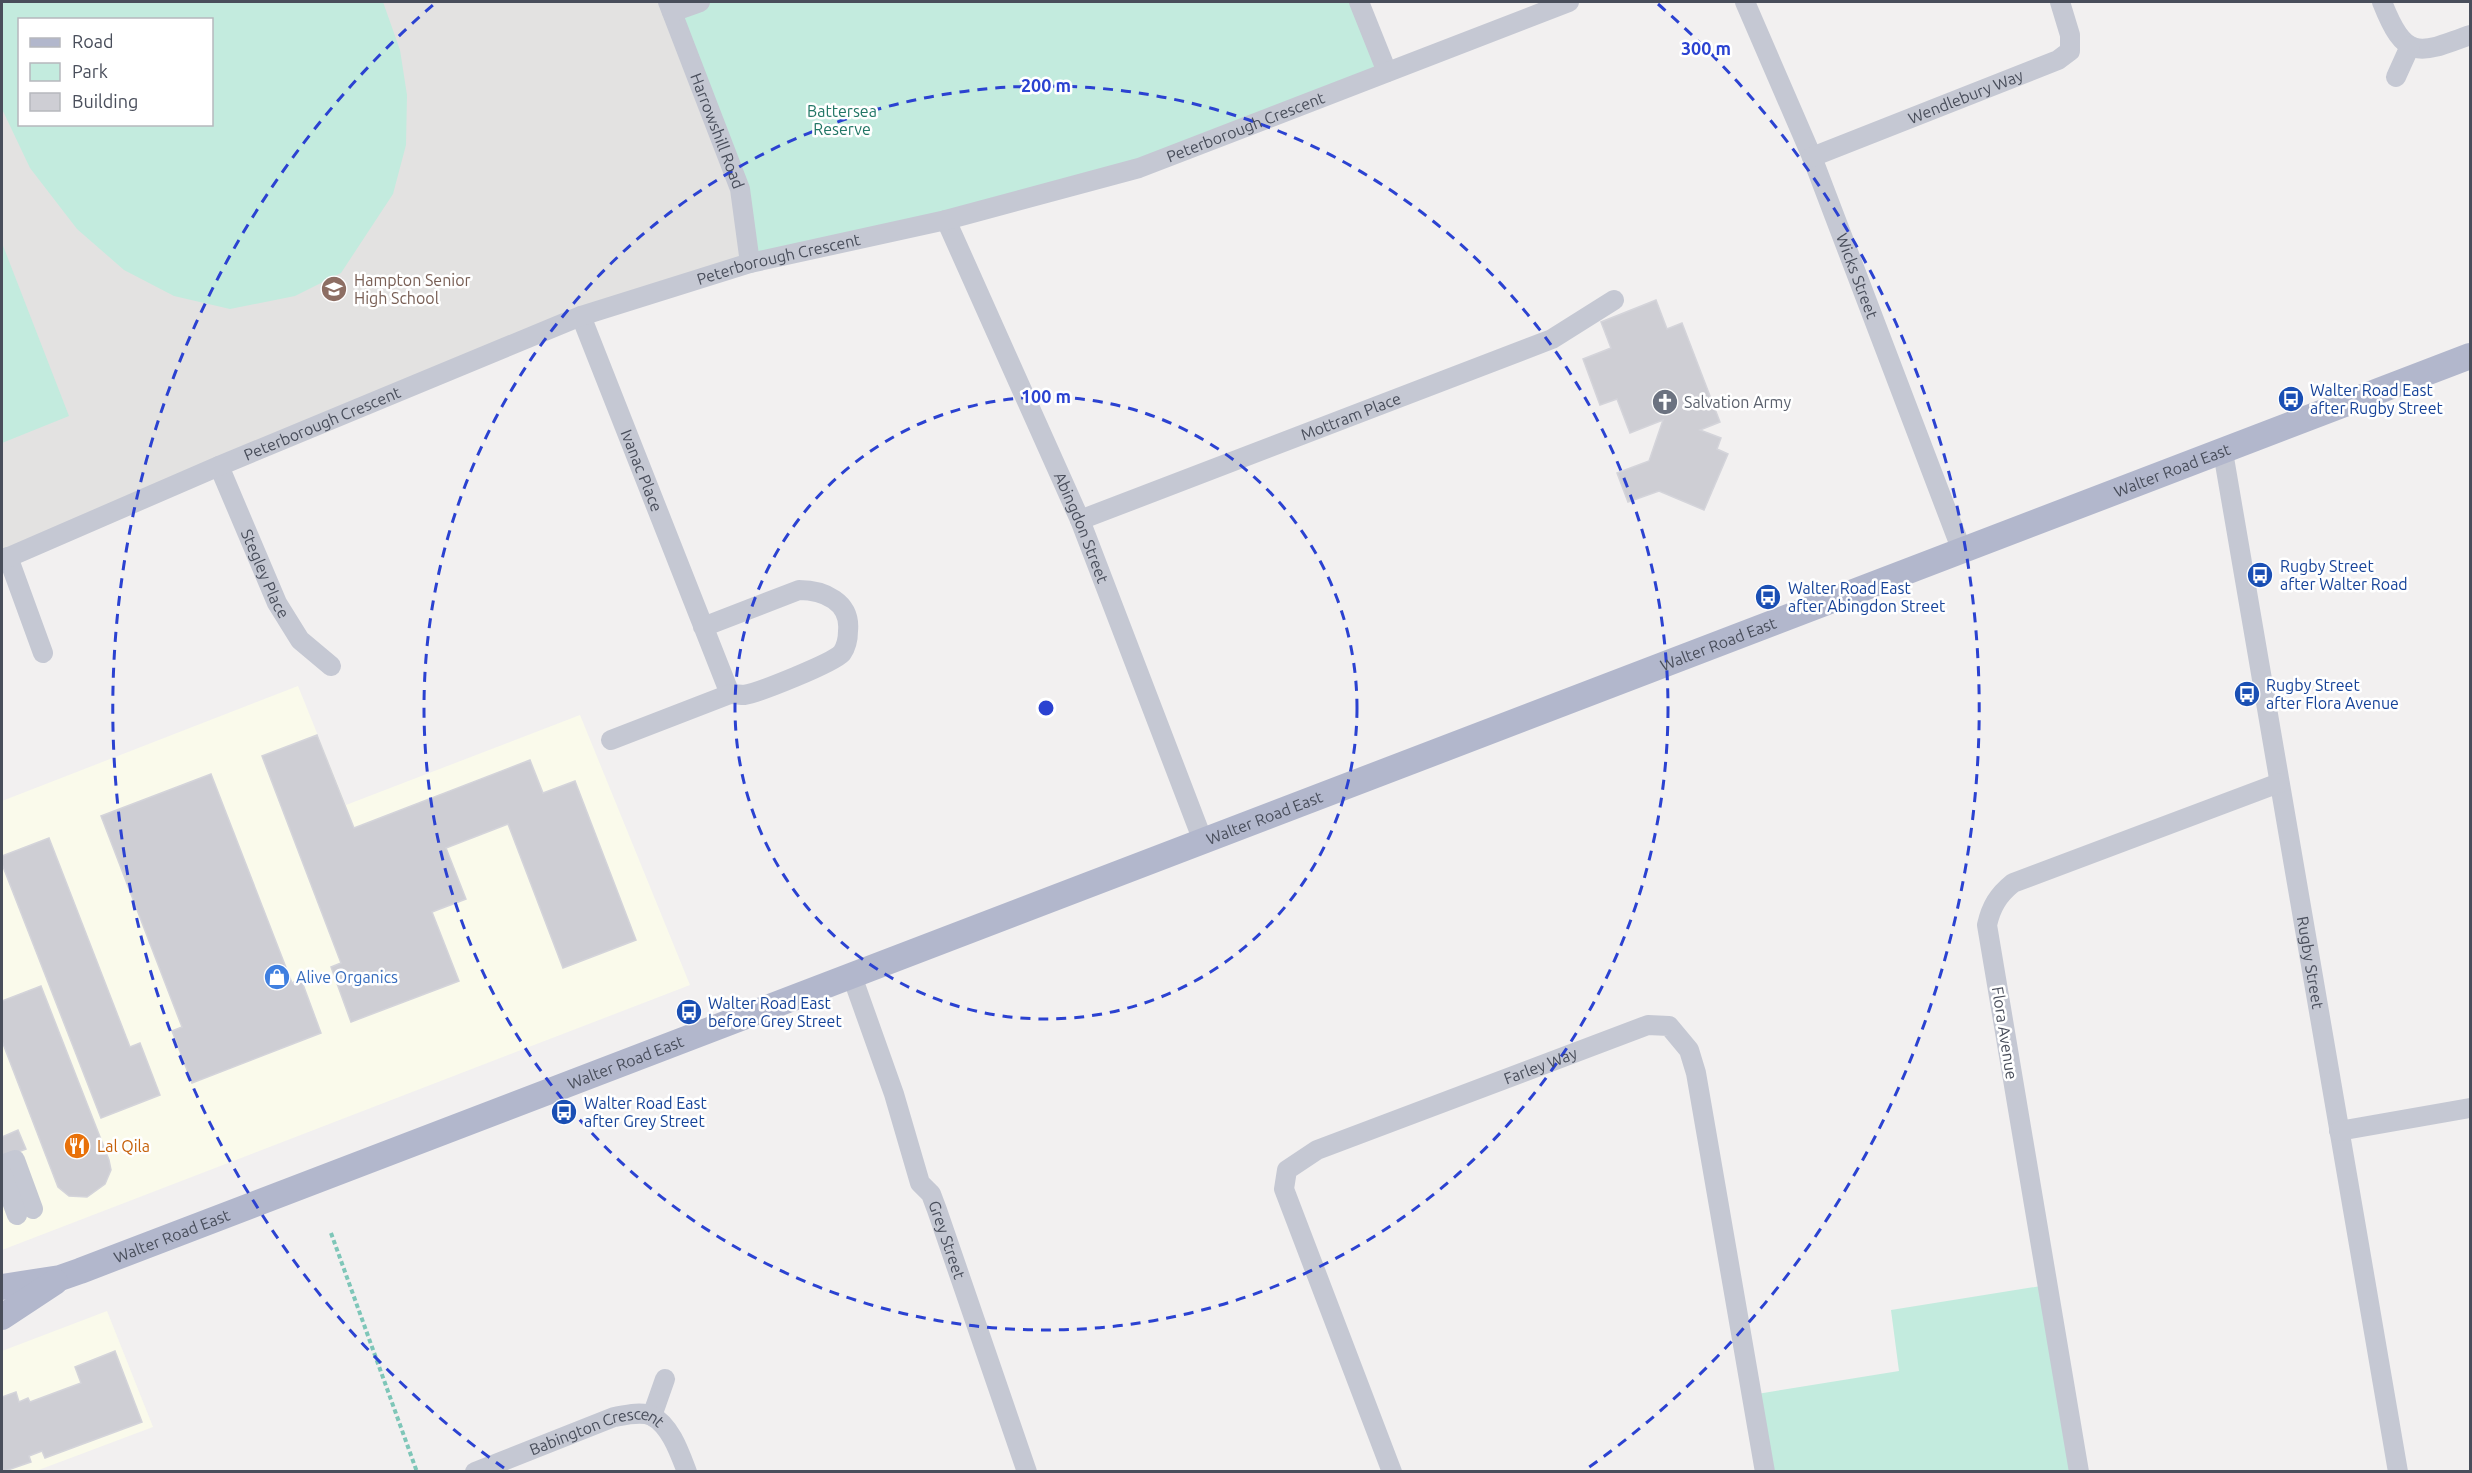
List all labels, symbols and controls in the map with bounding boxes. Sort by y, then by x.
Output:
legend [18,18,213,126]
text: Road [72,31,114,51]
text: 300 m [1681,38,1731,58]
text: Park [72,61,108,81]
street label: Wendlebury Way [1906,66,2026,127]
street label: Harrowshill Road [687,70,748,191]
text: 200 m [1021,75,1071,95]
street label: Peterborough Crescent [1164,88,1328,166]
text: Building [72,91,138,111]
park label: Battersea Reserve [807,102,877,138]
street label: Peterborough Crescent [694,230,863,288]
street label: Wicks Street [1833,231,1882,322]
place label: Hampton Senior High School [354,271,471,307]
school or university icon: Hampton Senior High School [319,274,349,304]
place label: Walter Road East after Rugby Street [2310,381,2444,417]
street label: Peterborough Crescent [241,383,404,464]
bus stop icon: Walter Road East after Rugby Street [2276,384,2306,414]
text: 100 m [1021,386,1071,406]
church icon: Salvation Army [1650,387,1680,417]
street label: Mottram Place [1298,389,1403,444]
place label: Salvation Army [1684,393,1791,411]
street label: Ivanac Place [618,427,666,514]
street label: Walter Road East [2111,439,2233,500]
street label: Abingdon Street [1051,469,1112,586]
street label: Stegley Place [238,526,293,621]
place label: Rugby Street after Walter Road [2280,557,2408,593]
bus stop icon: Rugby Street after Walter Road [2245,560,2275,590]
place label: Walter Road East after Abingdon Street [1788,579,1946,615]
bus stop icon: Walter Road East after Abingdon Street [1753,582,1783,612]
street label: Walter Road East [1658,613,1779,674]
place label: Rugby Street after Flora Avenue [2266,676,2399,712]
bus stop icon: Rugby Street after Flora Avenue [2232,679,2262,709]
centre of rings [1036,698,1056,718]
street label: Walter Road East [1204,787,1326,848]
street label: Rugby Street [2294,915,2328,1011]
shop icon: Alive Organics [262,962,292,992]
place label: Alive Organics [296,968,398,986]
street label: Flora Avenue [1989,985,2021,1081]
place label: Walter Road East before Grey Street [708,994,842,1030]
bus stop icon: Walter Road East before Grey Street [674,997,704,1027]
street label: Walter Road East [565,1032,687,1093]
street label: Farley Way [1501,1044,1580,1088]
place label: Walter Road East after Grey Street [584,1094,707,1130]
bus stop icon: Walter Road East after Grey Street [549,1097,579,1127]
restaurant icon: Lal Qila [62,1131,92,1161]
place label: Lal Qila [97,1137,150,1155]
street label: Grey Street [925,1198,969,1282]
street label: Walter Road East [111,1205,233,1266]
street label: Babington Crescent [527,1404,669,1459]

